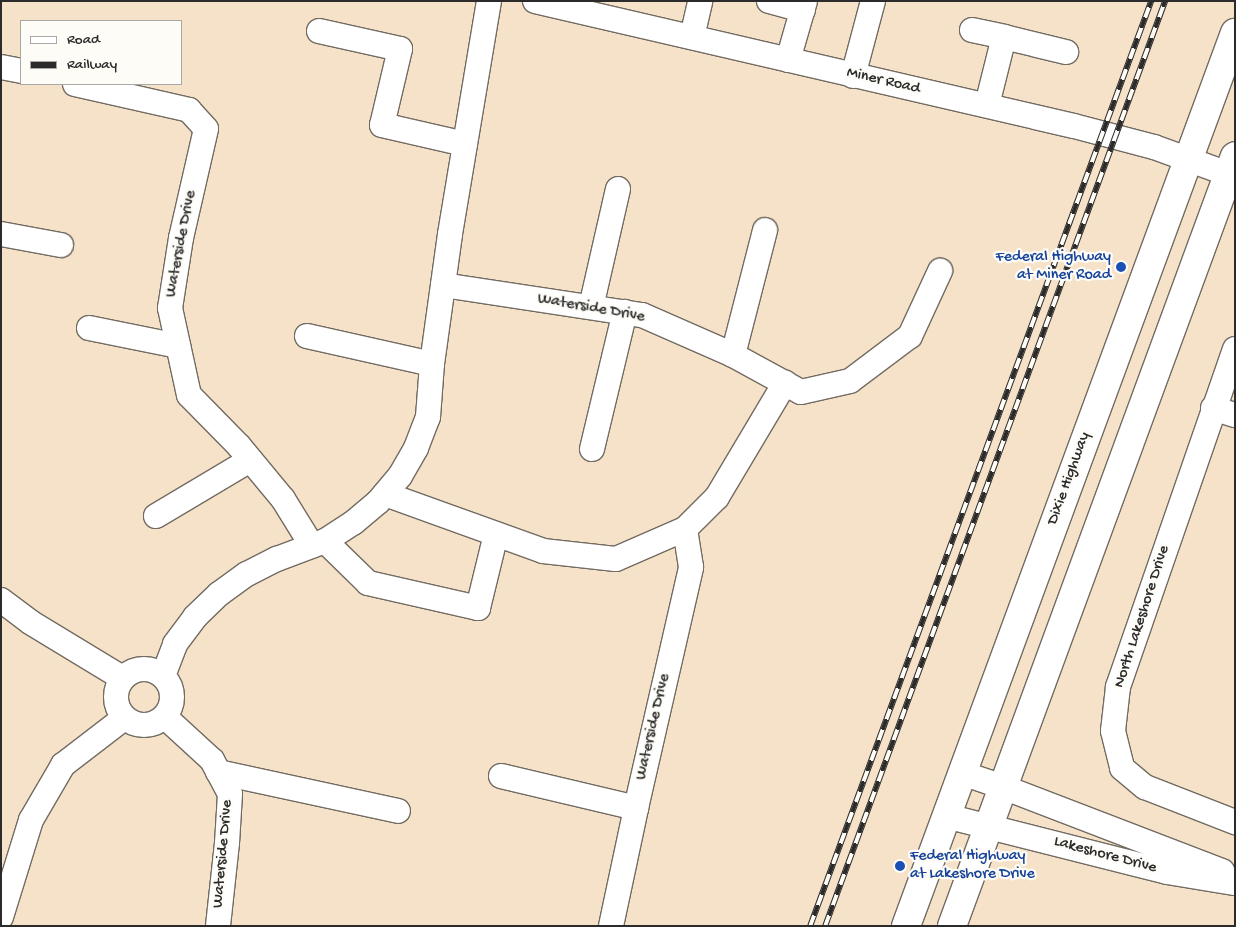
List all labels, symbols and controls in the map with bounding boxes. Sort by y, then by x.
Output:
legend [20,20,182,85]
text: Road [67,31,100,49]
text: Railway [67,56,117,74]
street label: Miner Road [844,64,922,100]
street label: Waterside Drive [162,189,202,299]
place label: Federal Highway at Miner Road [996,248,1111,286]
marker: Federal Highway at Miner Road [1115,261,1127,273]
street label: Waterside Drive [536,290,646,328]
street label: Dixie Highway [1044,430,1096,528]
street label: North Lakeshore Drive [1111,543,1175,691]
street label: Waterside Drive [632,672,676,782]
street label: Waterside Drive [210,799,238,909]
street label: Lakeshore Drive [1052,833,1158,879]
place label: Federal Highway at Lakeshore Drive [910,847,1035,885]
marker: Federal Highway at Lakeshore Drive [894,860,906,872]

